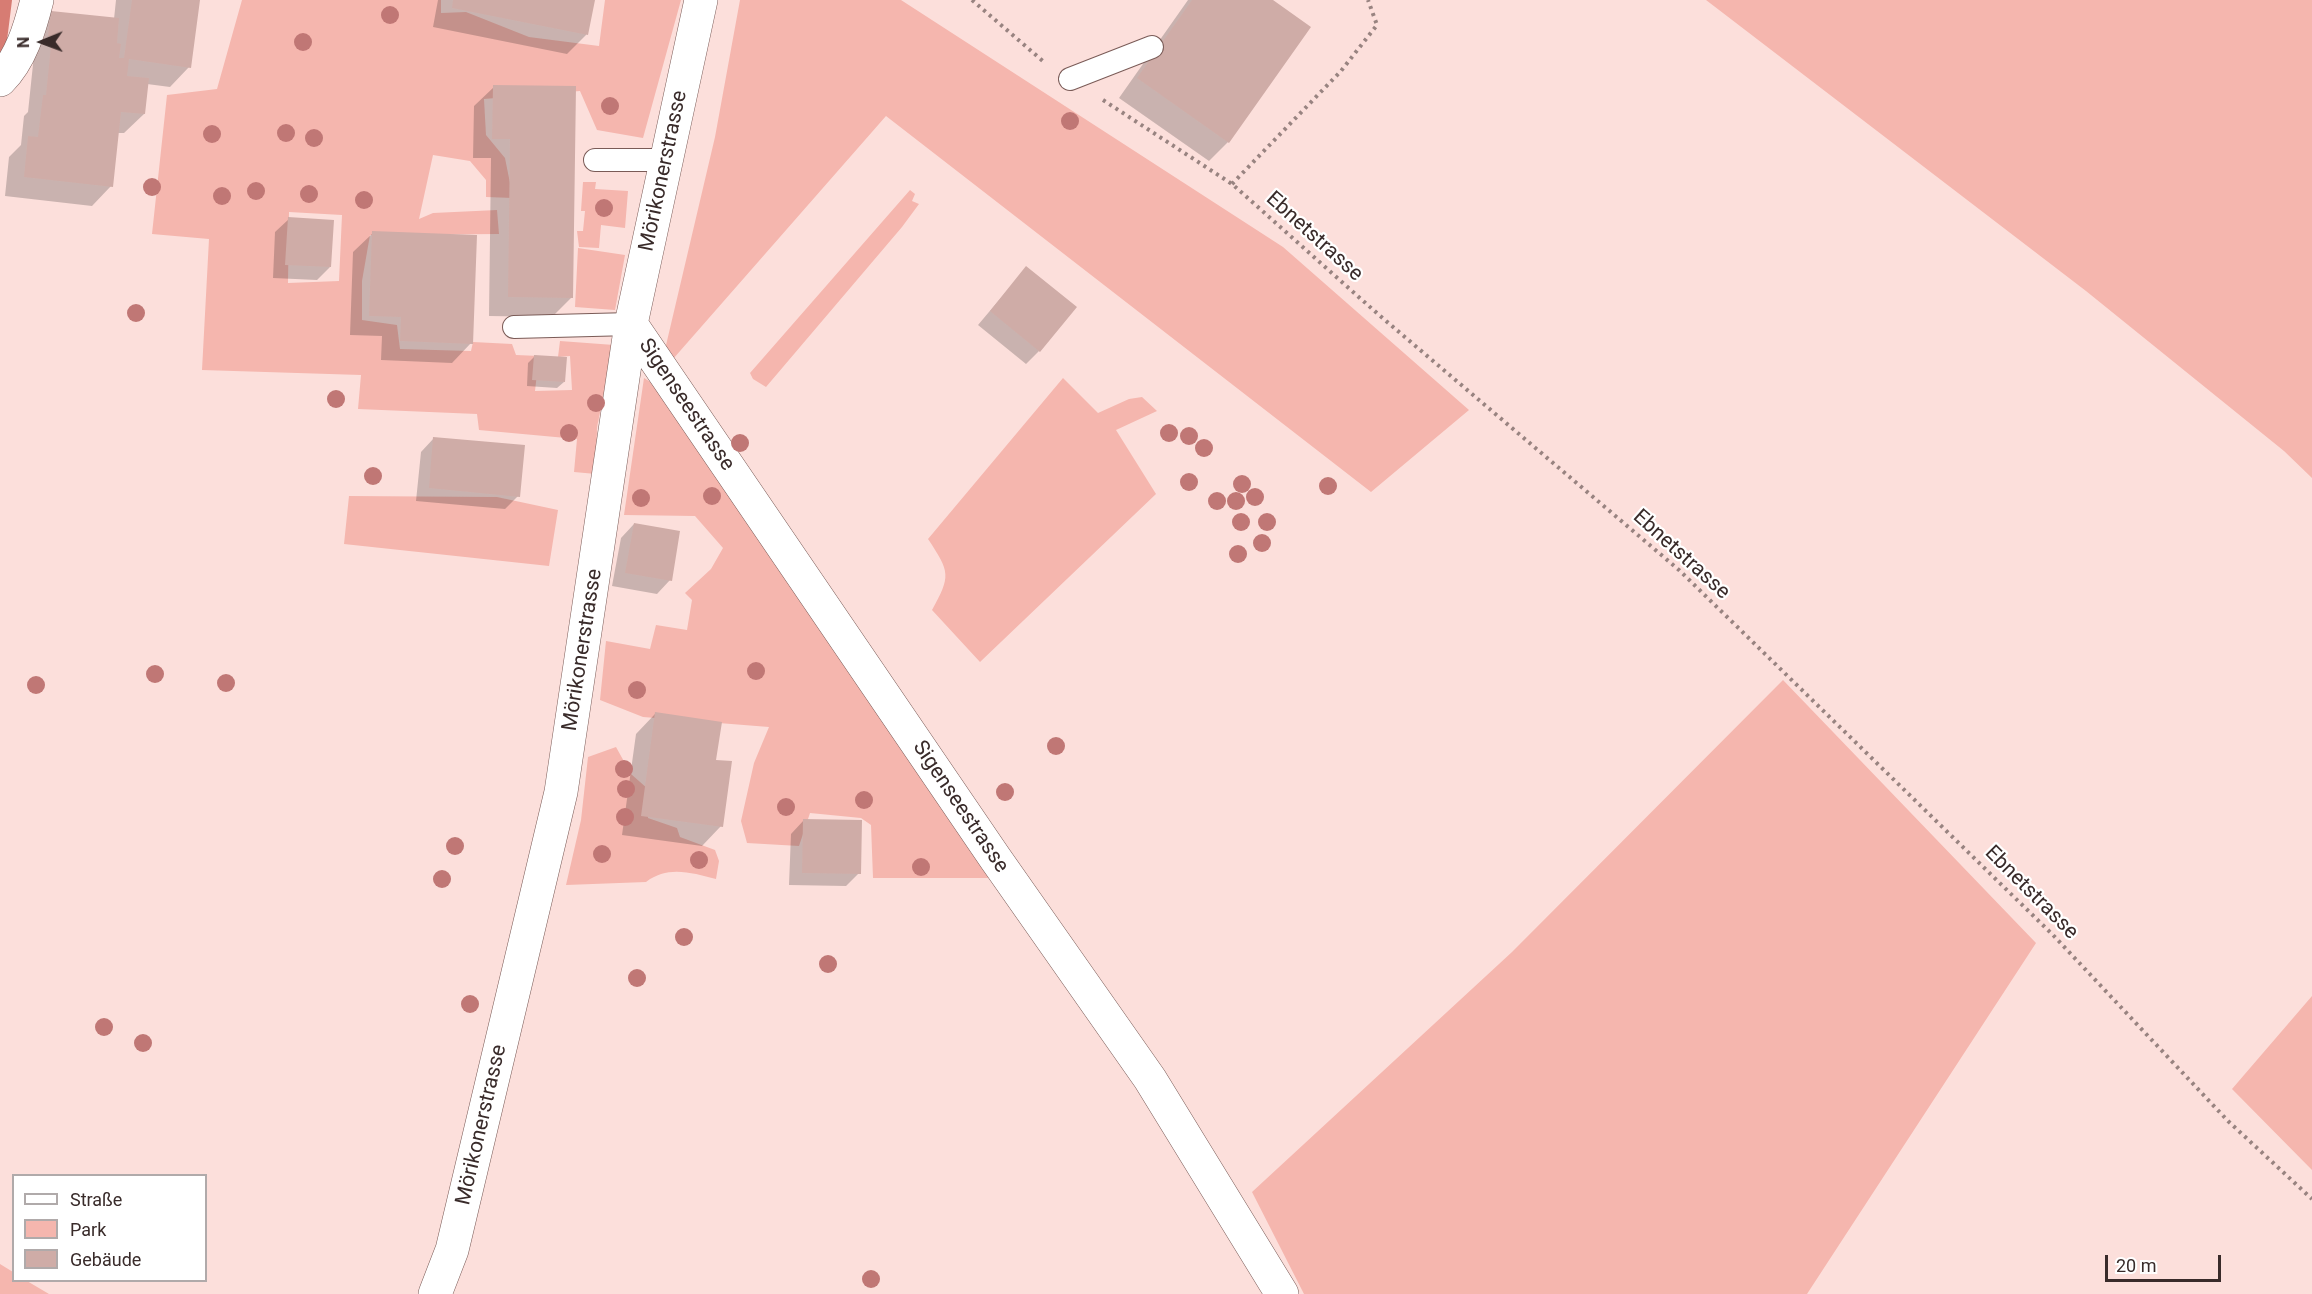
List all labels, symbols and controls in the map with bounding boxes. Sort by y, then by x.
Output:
north arrow [12,12,72,72]
text: N [14,37,33,48]
street label: Mörikonerstrasse [635,88,693,254]
street label: Ebnetstrasse [1260,187,1368,287]
street label: Sigenseestrasse [633,334,739,476]
street label: Ebnetstrasse [1627,505,1735,605]
street label: Mörikonerstrasse [558,567,608,733]
street label: Sigenseestrasse [907,736,1013,878]
street label: Ebnetstrasse [1979,841,2083,945]
street label: Mörikonerstrasse [451,1042,513,1208]
legend [12,1174,207,1282]
text: Straße [70,1189,122,1210]
text: Park [70,1219,106,1240]
scale bar [2108,1243,2224,1281]
text: Gebäude [70,1249,141,1270]
text: 20 m [2116,1255,2156,1276]

